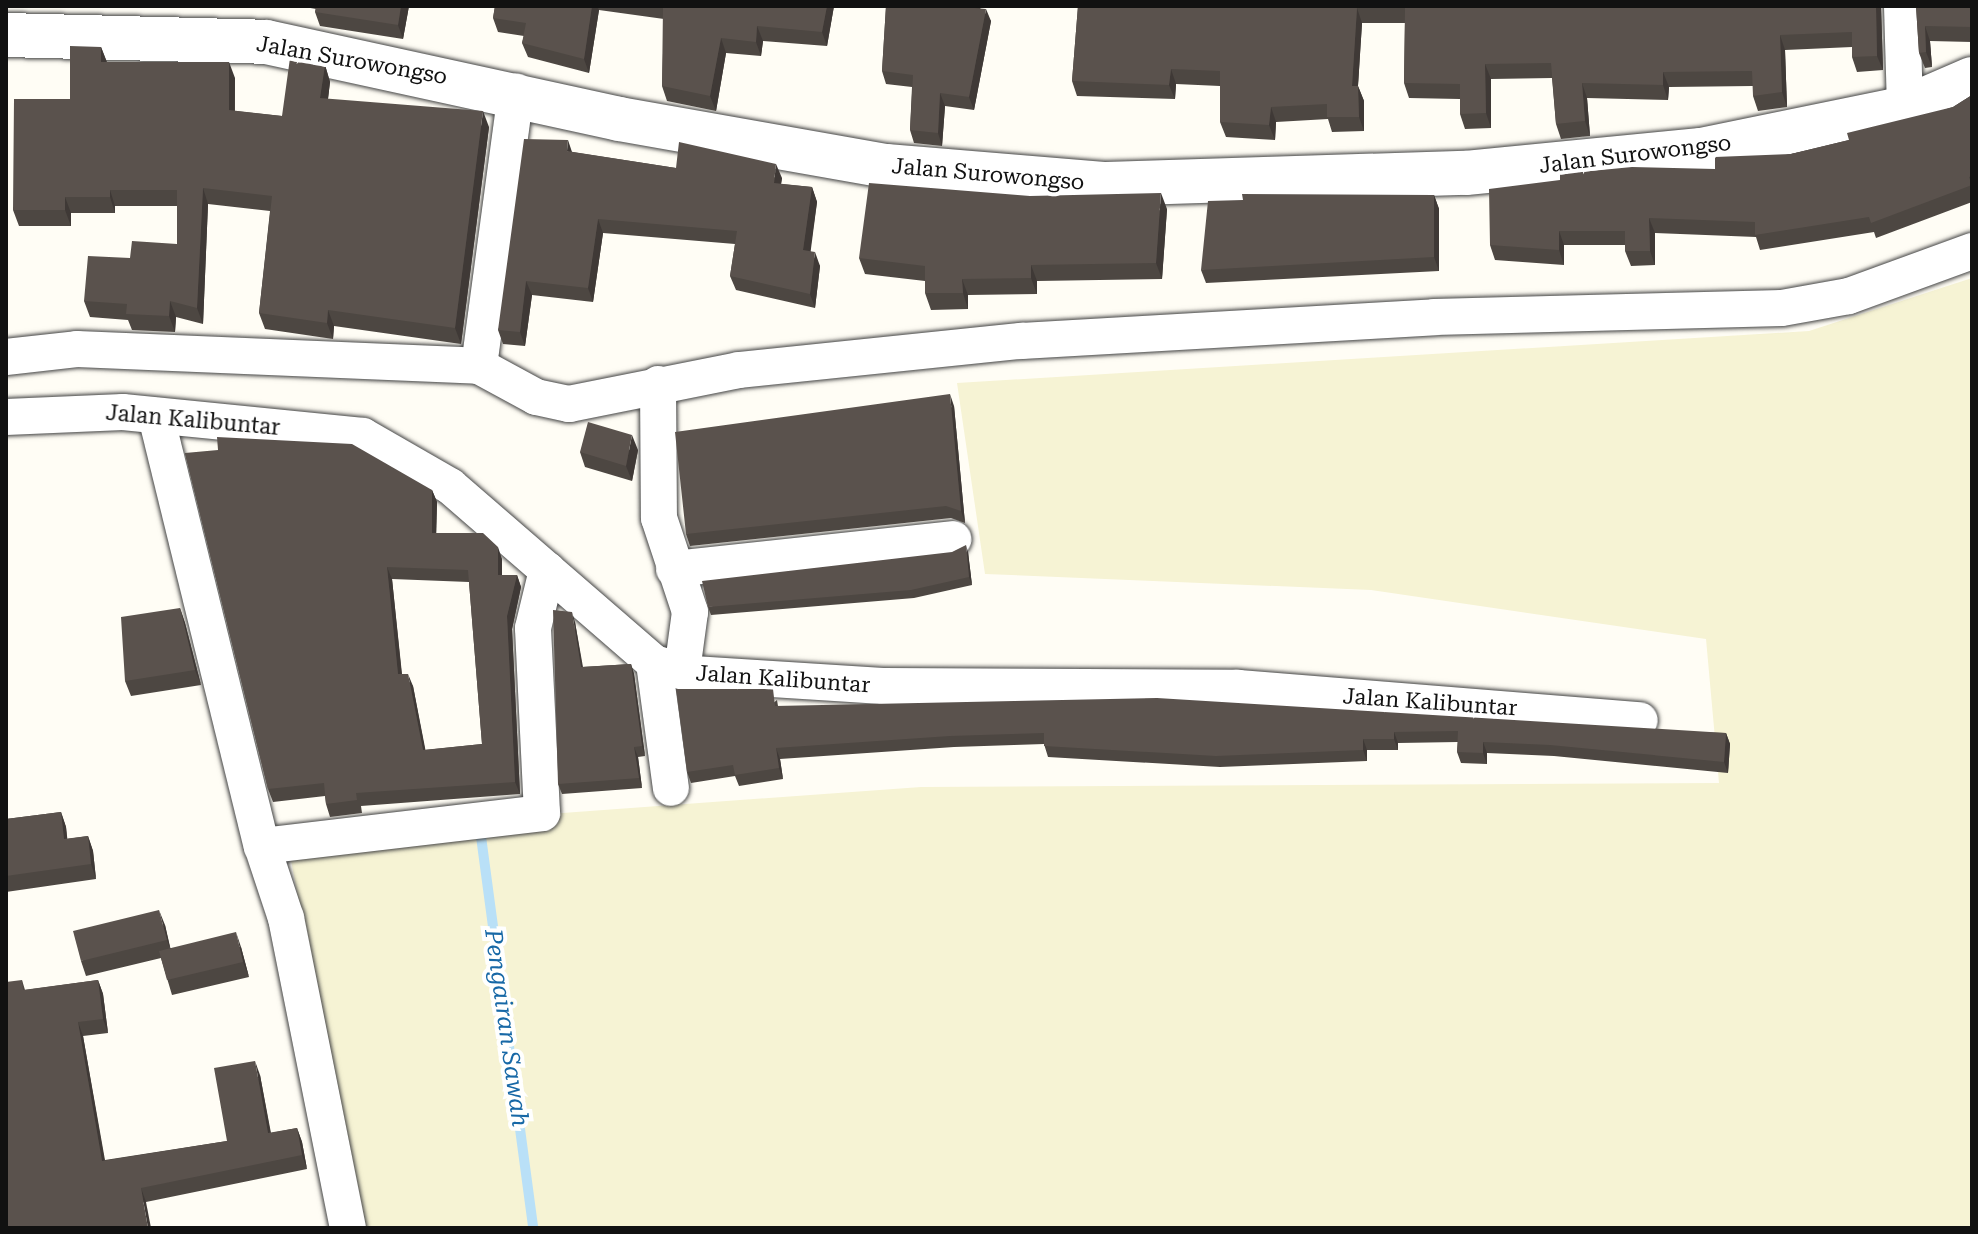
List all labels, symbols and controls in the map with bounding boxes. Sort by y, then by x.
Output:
street label: Jalan Surowongso [255,30,449,90]
street label: Jalan Surowongso [1537,129,1733,179]
street label: Jalan Surowongso [891,152,1085,196]
street label: Jalan Kalibuntar [105,399,281,441]
street label: Jalan Kalibuntar [695,660,871,698]
street label: Jalan Kalibuntar [1342,683,1518,721]
water label: Pengairan Sawah [478,927,534,1129]

